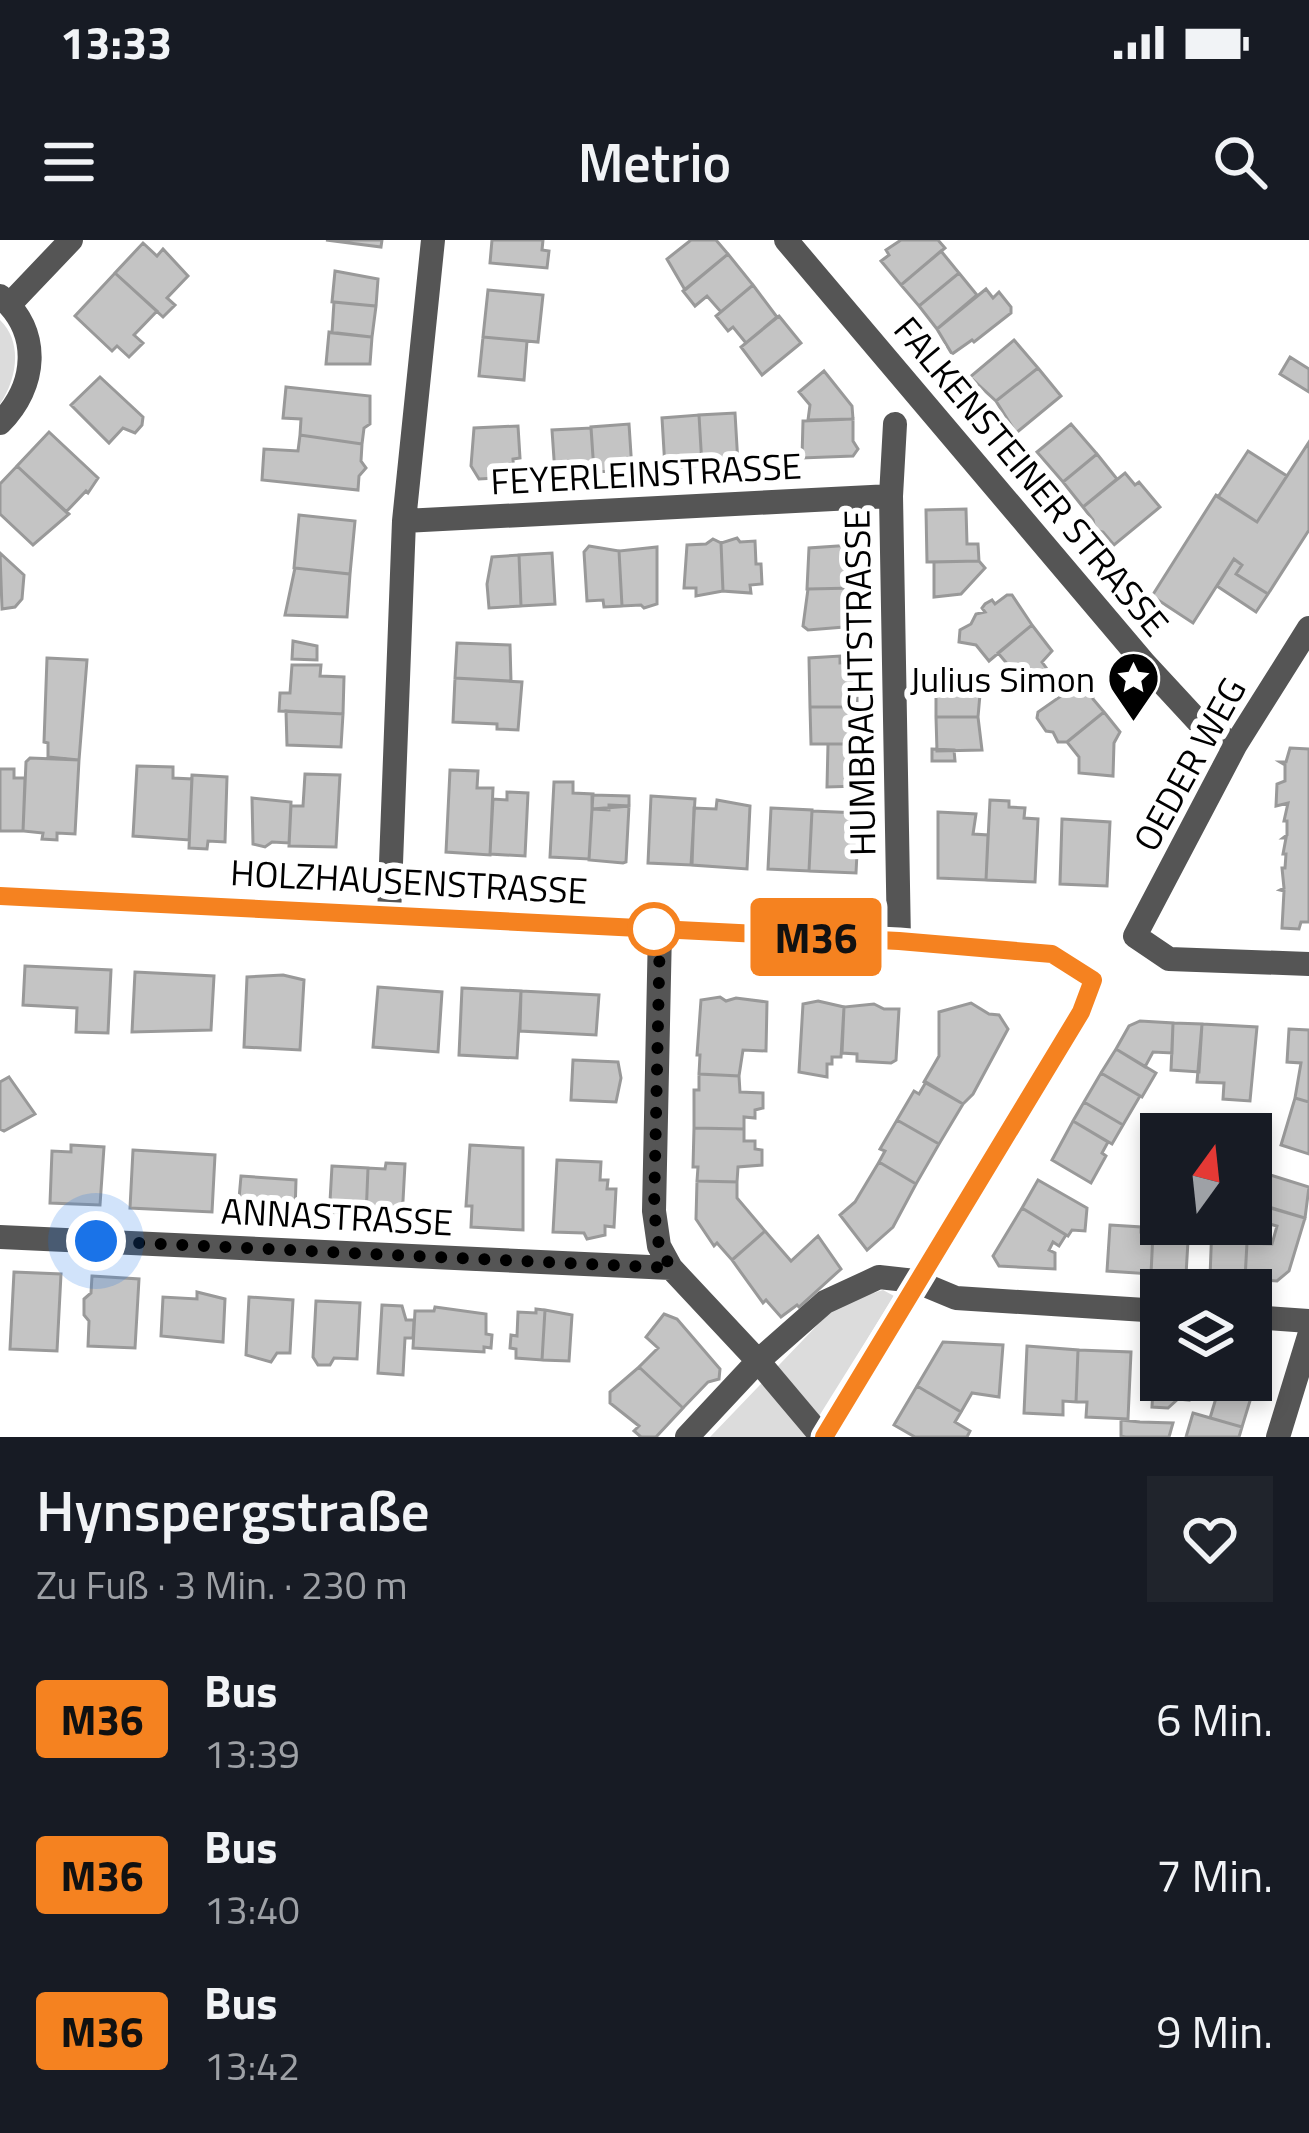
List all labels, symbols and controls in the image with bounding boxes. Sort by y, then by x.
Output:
text: 13:33 [60,8,172,76]
text: Metrio [578,121,731,203]
icon: menu [36,129,102,195]
icon: search [1207,129,1273,195]
street label: FALKENSTEINER STRASSE [881,304,1183,648]
street label: FEYERLEINSTRASSE [489,437,803,509]
street label: HUMBRACHTSTRASSE [828,509,890,857]
place icon: Julius Simon [1106,650,1162,724]
place label: Julius Simon [910,651,1095,706]
street label: OEDER WEG [1119,667,1259,861]
street label: HOLZHAUSENSTRASSE [229,844,589,918]
line badge: M36 [747,898,885,976]
unlabelled marker [629,904,679,954]
text: M36 [774,905,858,969]
north arrow [1140,1113,1272,1245]
map controls [1140,1113,1272,1401]
street label: ANNASTRASSE [220,1182,454,1250]
your location [66,1211,126,1271]
button: layers [1140,1269,1272,1401]
text: Hynspergstraße [36,1466,430,1553]
button: heart [1147,1476,1273,1602]
text: Zu Fuß · 3 Min. · 230 m [36,1555,408,1614]
text: Bus [204,1656,278,1724]
text: 6 Min. [1156,1685,1273,1753]
text: M36 [60,1687,144,1751]
text: 13:39 [204,1724,300,1783]
text: Bus [204,1812,278,1880]
text: 7 Min. [1156,1841,1273,1909]
text: M36 [60,1843,144,1907]
text: 13:40 [204,1880,300,1939]
text: Bus [204,1968,278,2036]
text: 9 Min. [1156,1997,1273,2065]
text: M36 [60,1999,144,2063]
text: 13:42 [204,2036,300,2095]

